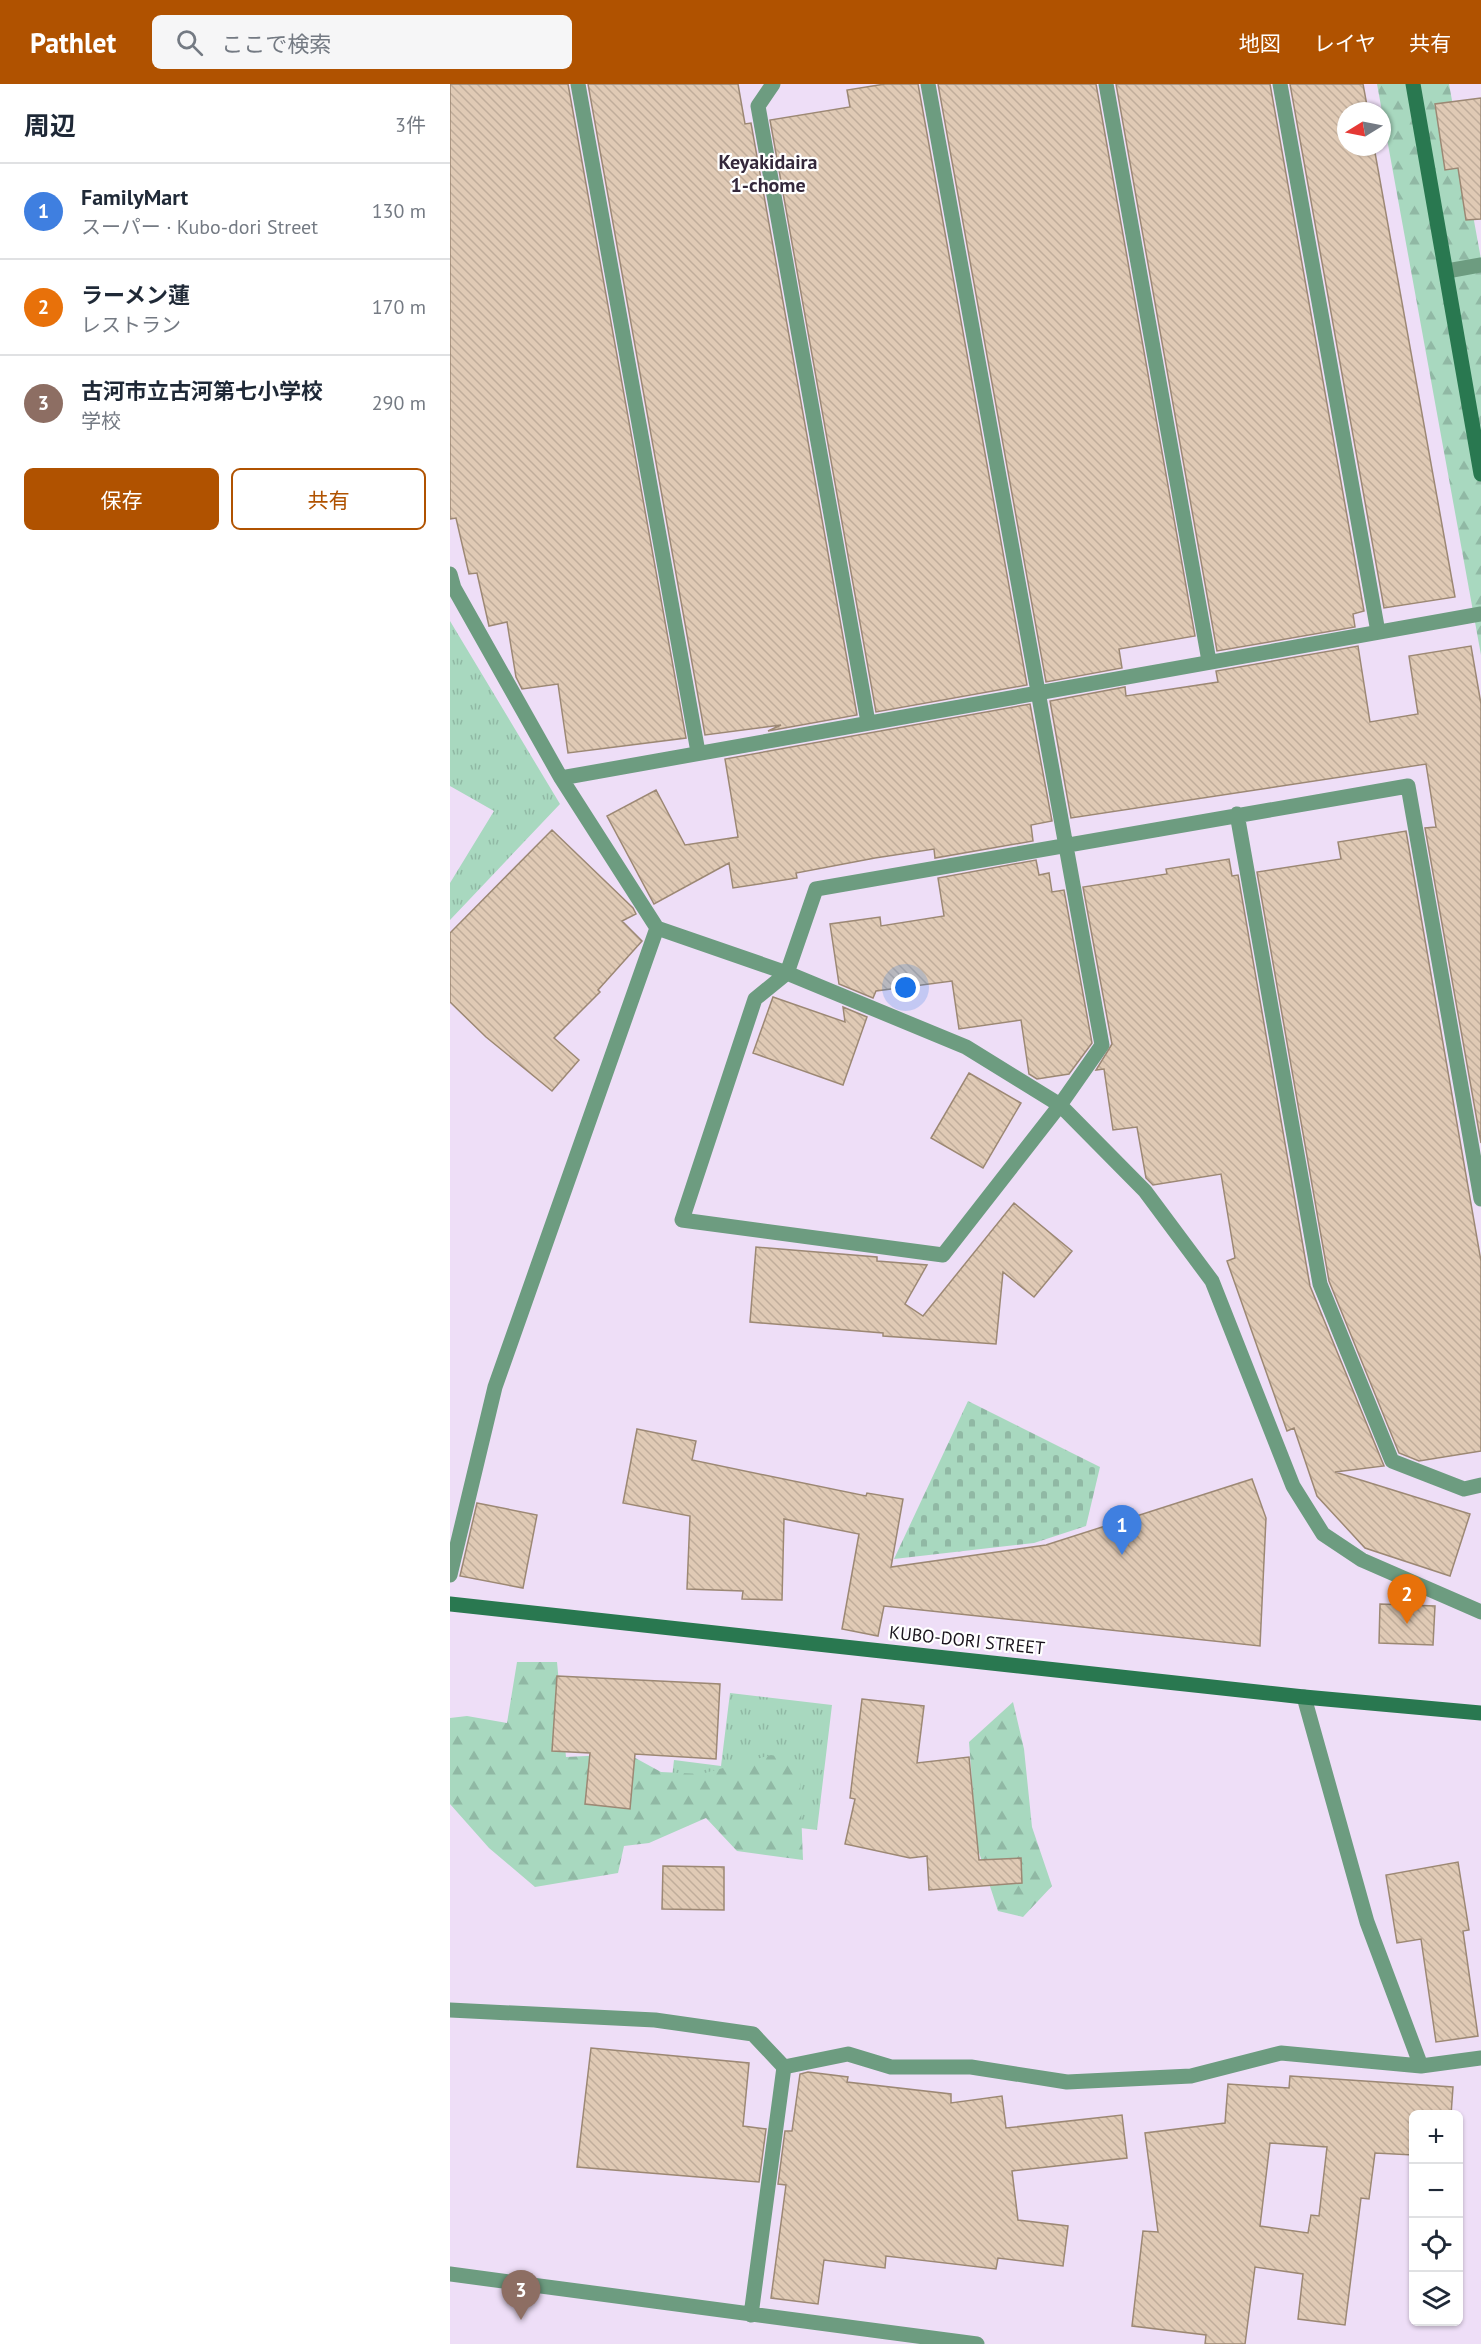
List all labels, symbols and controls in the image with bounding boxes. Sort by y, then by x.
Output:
search box [152,15,572,69]
text: Pathlet [30,24,116,61]
icon: search [173,26,206,59]
text: ここで検索 [221,30,331,58]
text: 地図 [1239,30,1281,57]
text: レイヤ [1314,30,1376,57]
text: 共有 [1409,30,1451,57]
north arrow [1337,102,1391,156]
text: 周辺 [24,109,76,142]
text: 3件 [395,112,426,138]
district label: Keyakidaira 1-chome [718,149,818,198]
text: FamilyMart [81,183,188,211]
text: 1 [38,198,49,224]
text: 130 m [372,198,426,224]
text: スーパー · Kubo-dori Street [81,214,318,240]
text: ラーメン蓮 [81,281,190,309]
text: 2 [38,294,49,320]
text: 170 m [372,294,426,320]
text: レストラン [81,312,181,338]
text: 古河市立古河第七小学校 [81,377,323,405]
text: 3 [38,390,49,416]
text: 290 m [372,390,426,416]
text: 学校 [81,408,121,434]
button: 保存 [24,468,219,530]
button: 共有 [231,468,426,530]
your location [891,973,920,1002]
pin: 1 [1102,1506,1142,1555]
pin: 2 [1388,1574,1426,1624]
street label: KUBO-DORI STREET [888,1620,1046,1660]
map controls [1409,2110,1463,2326]
button: + [1409,2110,1463,2164]
button: − [1409,2164,1463,2218]
button: locate [1409,2218,1463,2272]
pin: 3 [502,2270,540,2320]
button: layers [1409,2272,1463,2326]

